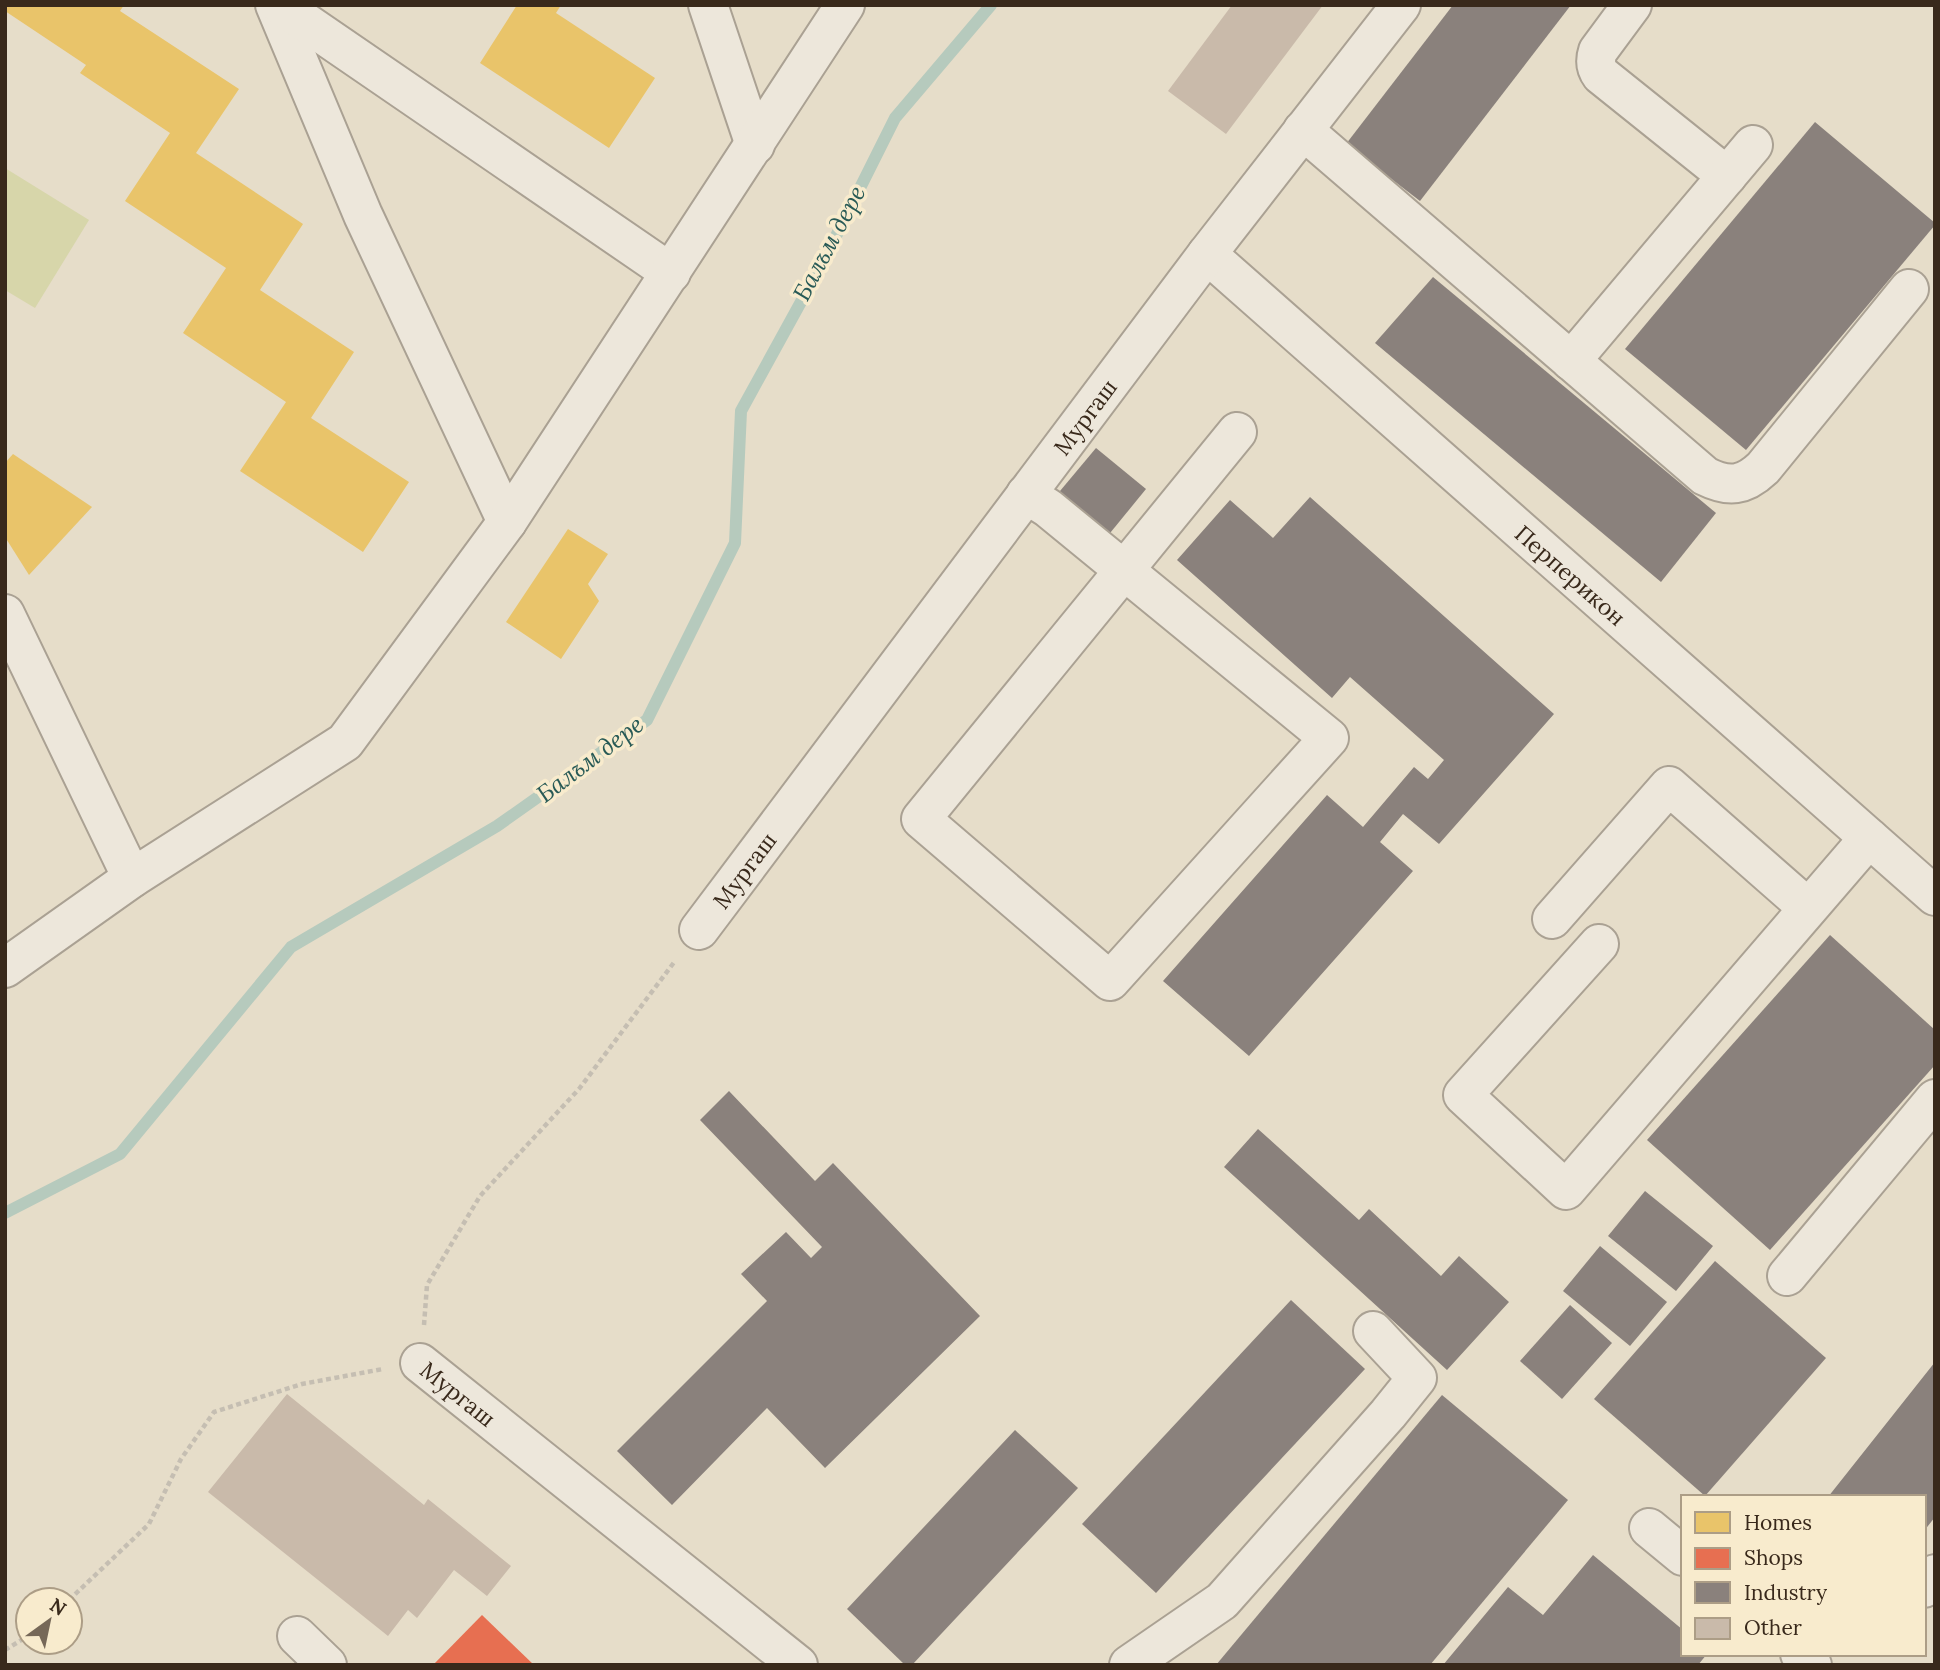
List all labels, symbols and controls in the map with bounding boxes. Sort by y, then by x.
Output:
water label: Балъм дере [786,180,872,306]
street label: Мургаш [1047,373,1123,461]
street label: Перперикон [1509,518,1632,631]
water label: Балъм дере [530,709,650,809]
street label: Мургаш [706,826,782,914]
street label: Мургаш [415,1355,502,1432]
legend [1681,1495,1926,1656]
text: Homes [1744,1509,1812,1536]
text: Shops [1744,1544,1803,1571]
text: Industry [1744,1579,1827,1606]
north arrow [14,1586,84,1656]
text: N [46,1593,71,1621]
text: Other [1744,1614,1802,1641]

